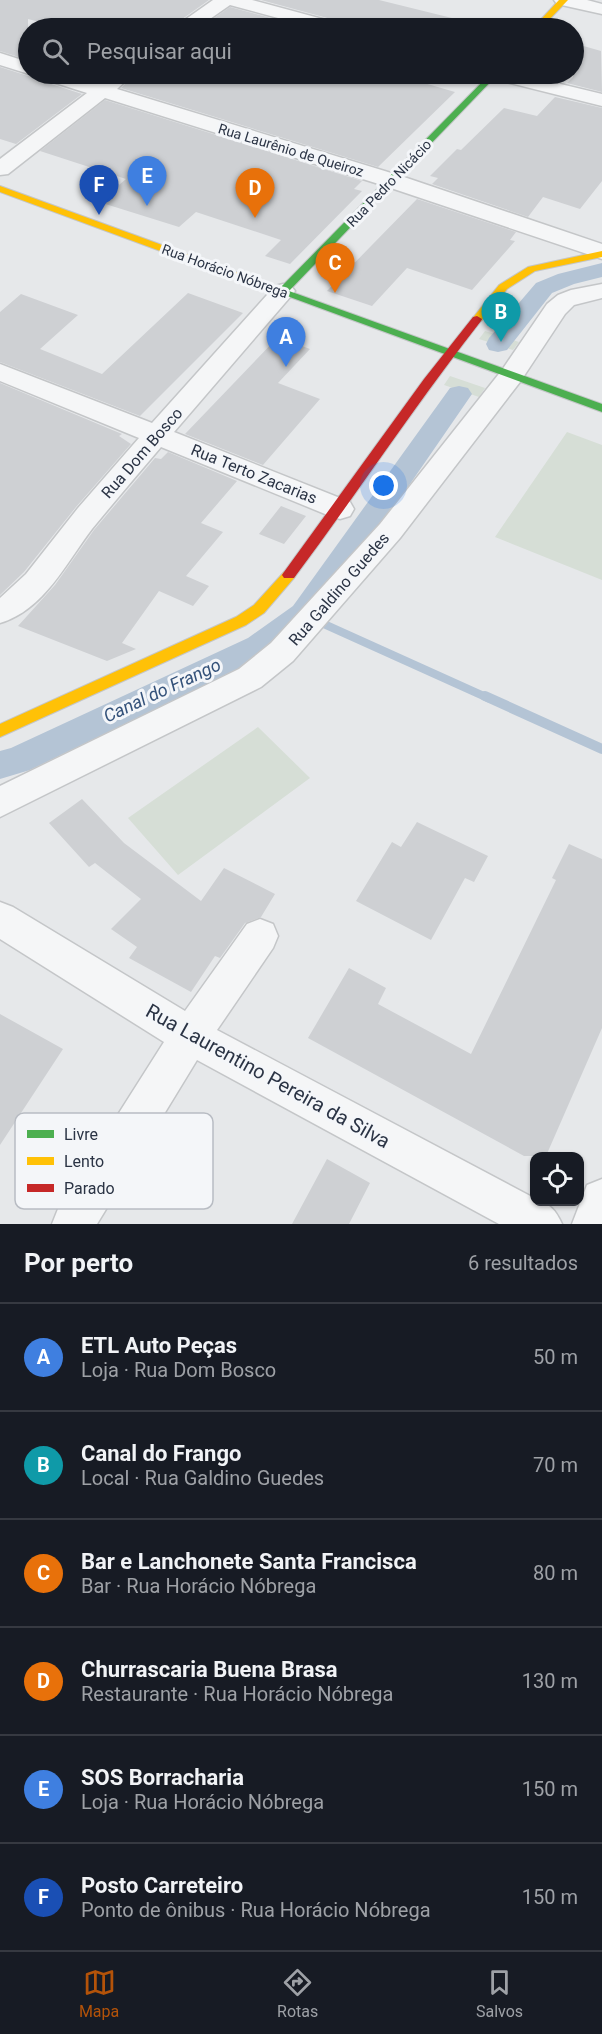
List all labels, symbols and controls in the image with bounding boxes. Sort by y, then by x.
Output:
search box [18,18,584,84]
icon: search [39,35,72,68]
text: Pesquisar aqui [87,39,232,64]
street label: Rua Laurênio de Queiroz [216,120,366,180]
street label: Rua Pedro Nicácio [343,136,435,230]
pin: E [128,156,166,206]
pin: F [80,166,118,215]
pin: D [236,168,274,218]
street label: Rua Horácio Nóbrega [160,241,290,301]
pin: C [316,244,354,293]
pin: B [482,292,520,342]
pin: A [266,318,306,367]
street label: Rua Dom Bosco [97,404,187,502]
street label: Rua Terto Zacarias [188,440,320,508]
your location [369,471,398,500]
street label: Rua Galdino Guedes [285,529,393,649]
water label: Canal do Frango [100,654,224,726]
street label: Rua Laurentino Pereira da Silva [142,999,394,1153]
legend [15,1113,213,1209]
text: Livre [64,1125,98,1144]
text: Lento [64,1152,104,1171]
map controls [530,1152,584,1206]
button: locate [530,1152,584,1206]
text: Parado [64,1179,115,1198]
text: Por perto [24,1248,133,1278]
text: 6 resultados [468,1251,578,1275]
text: ETL Auto Peças [81,1333,237,1358]
text: A [37,1345,50,1369]
text: 50 m [533,1345,578,1369]
text: Loja · Rua Dom Bosco [81,1358,276,1382]
text: Canal do Frango [81,1441,241,1466]
text: B [37,1453,50,1477]
text: 70 m [533,1453,578,1477]
text: Local · Rua Galdino Guedes [81,1466,324,1490]
text: Bar e Lanchonete Santa Francisca [81,1549,417,1574]
text: C [37,1561,50,1585]
text: 80 m [533,1561,578,1585]
text: Bar · Rua Horácio Nóbrega [81,1574,316,1598]
text: Churrascaria Buena Brasa [81,1657,338,1682]
text: D [37,1669,50,1693]
text: 130 m [522,1669,578,1693]
text: Restaurante · Rua Horácio Nóbrega [81,1682,393,1706]
text: SOS Borracharia [81,1765,244,1790]
text: E [38,1777,49,1801]
text: 150 m [522,1777,578,1801]
text: Loja · Rua Horácio Nóbrega [81,1790,324,1814]
text: Posto Carreteiro [81,1873,243,1898]
text: F [38,1885,49,1909]
text: 150 m [522,1885,578,1909]
text: Ponto de ônibus · Rua Horácio Nóbrega [81,1898,431,1922]
tab: Mapa [79,1966,119,2021]
tab: Rotas [277,1966,318,2021]
tab: Salvos [476,1966,523,2021]

